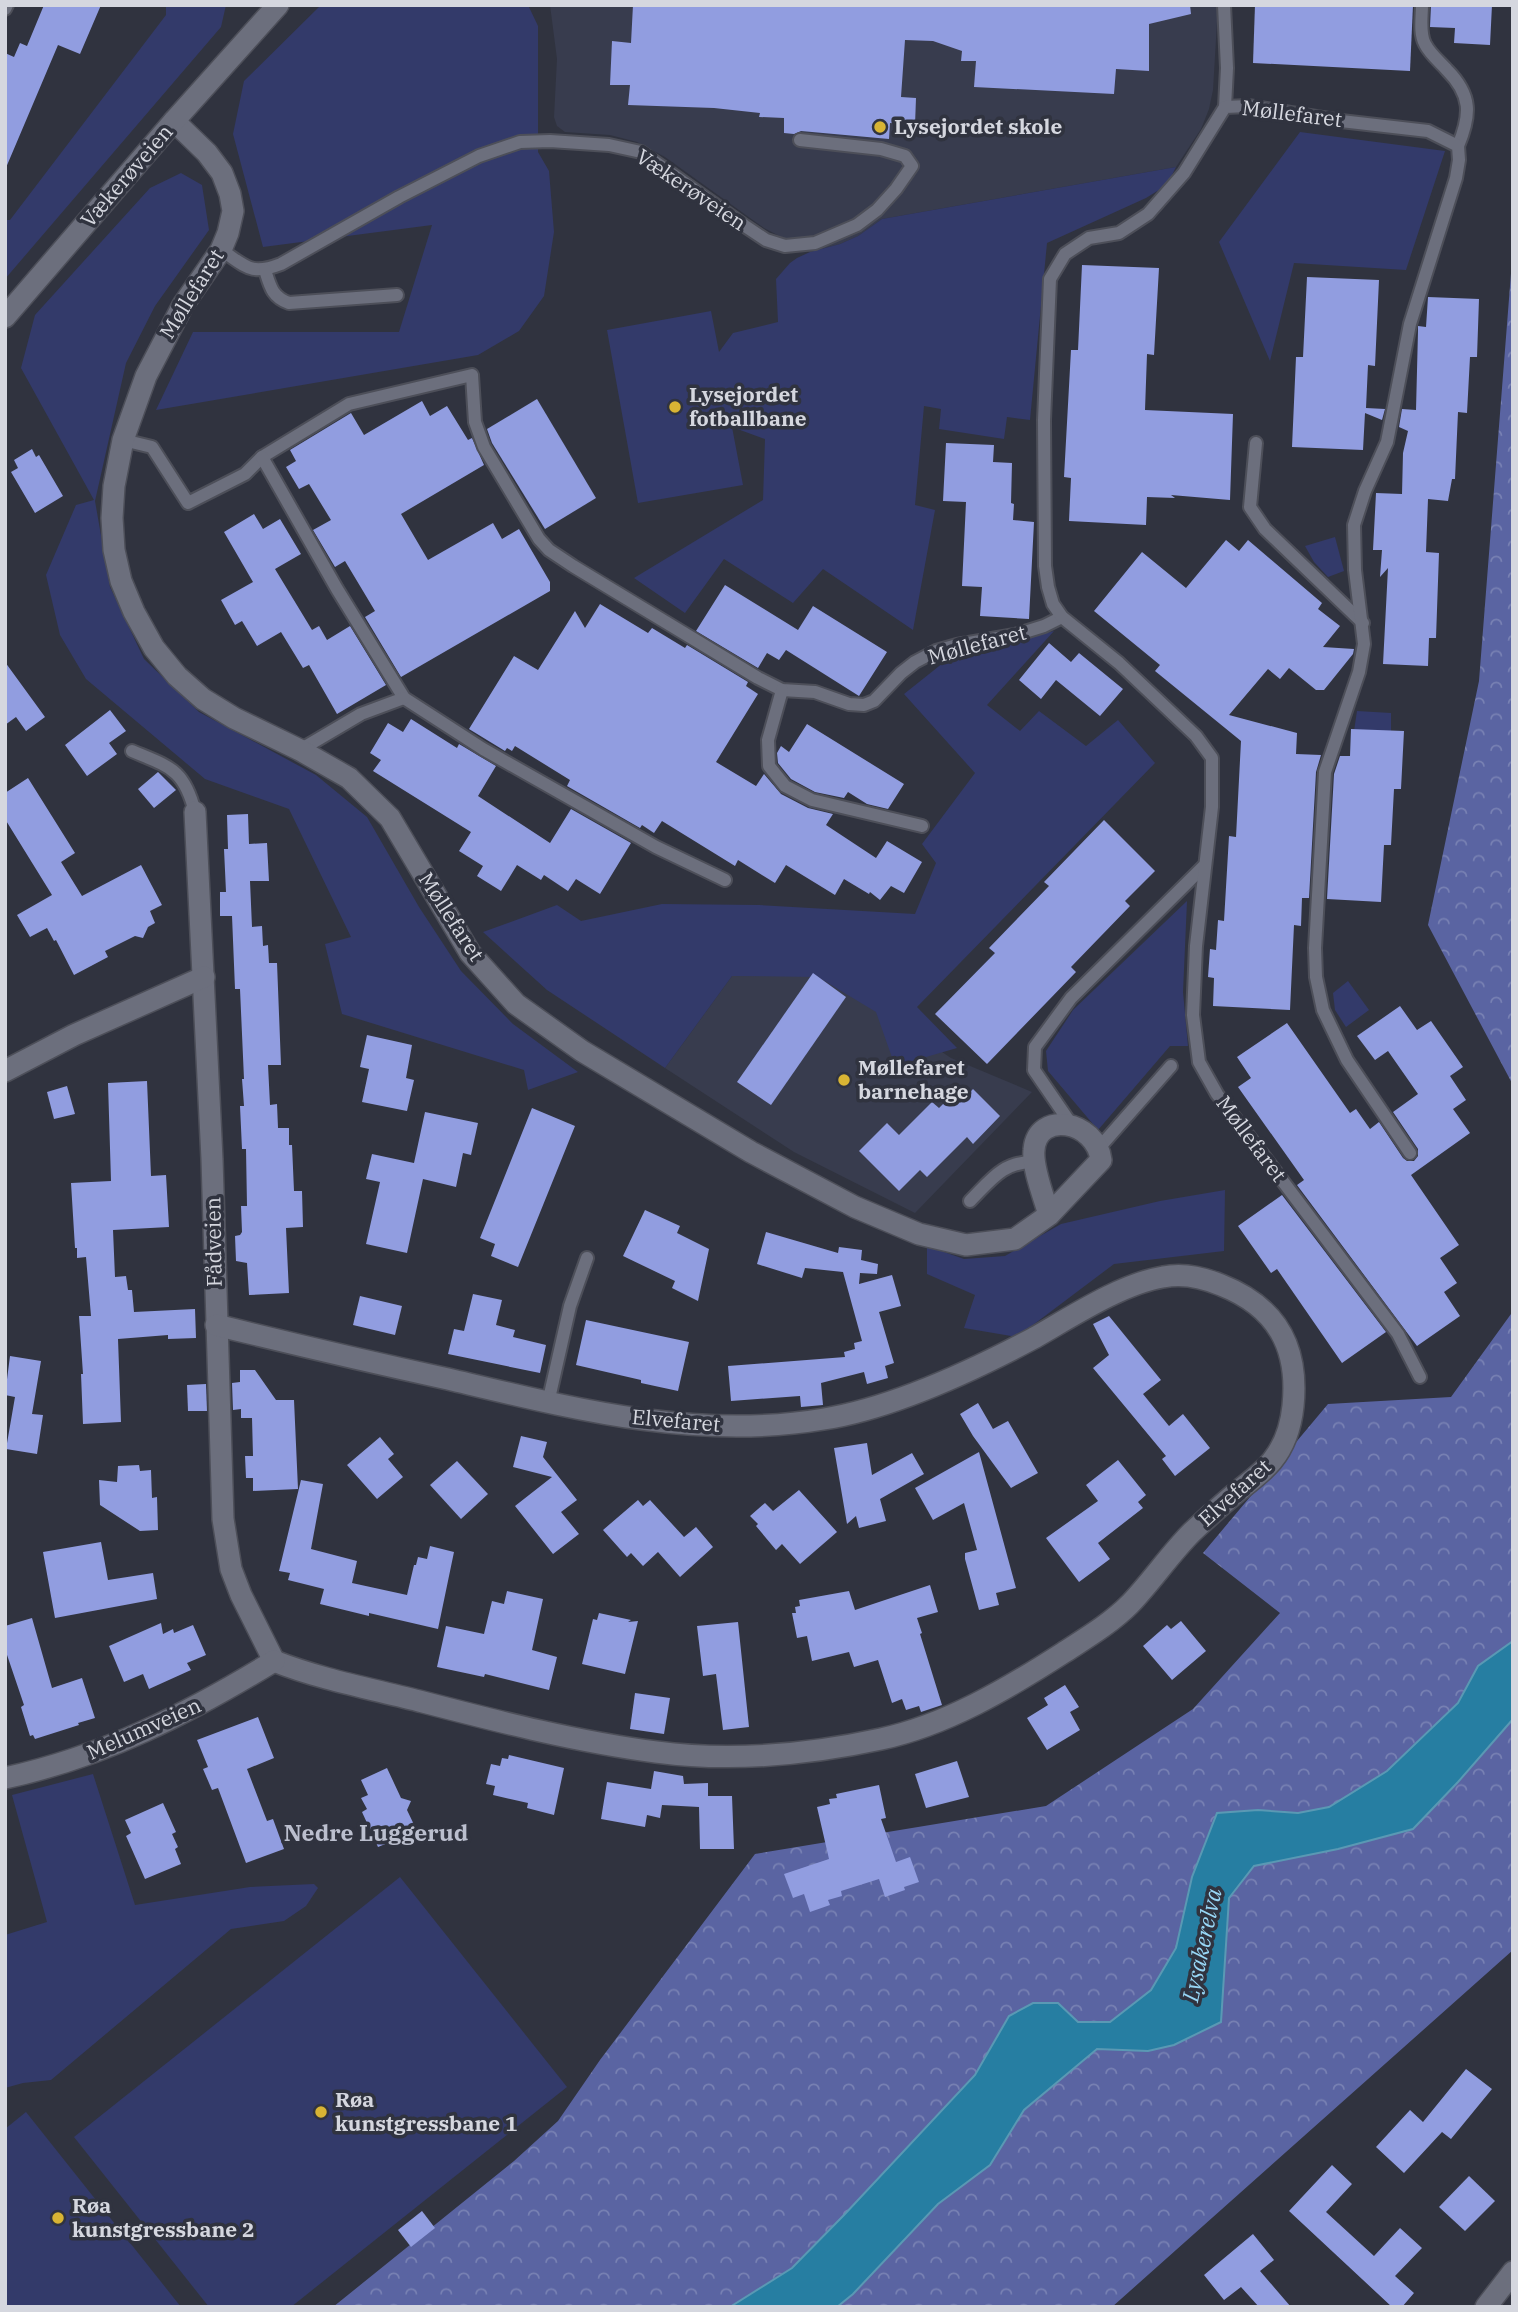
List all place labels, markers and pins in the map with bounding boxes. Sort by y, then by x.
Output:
place label: Lysejordet skole [894,112,1062,140]
marker: Lysejordet skole [872,119,888,135]
place label: Lysejordet fotballbane [689,380,807,432]
marker: Lysejordet fotballbane [667,399,683,415]
place label: Møllefaret barnehage [858,1053,969,1105]
marker: Møllefaret barnehage [836,1072,852,1088]
place label: Røa kunstgressbane 1 [335,2085,518,2137]
marker: Røa kunstgressbane 1 [313,2104,329,2120]
place label: Røa kunstgressbane 2 [72,2191,255,2243]
marker: Røa kunstgressbane 2 [50,2210,66,2226]

